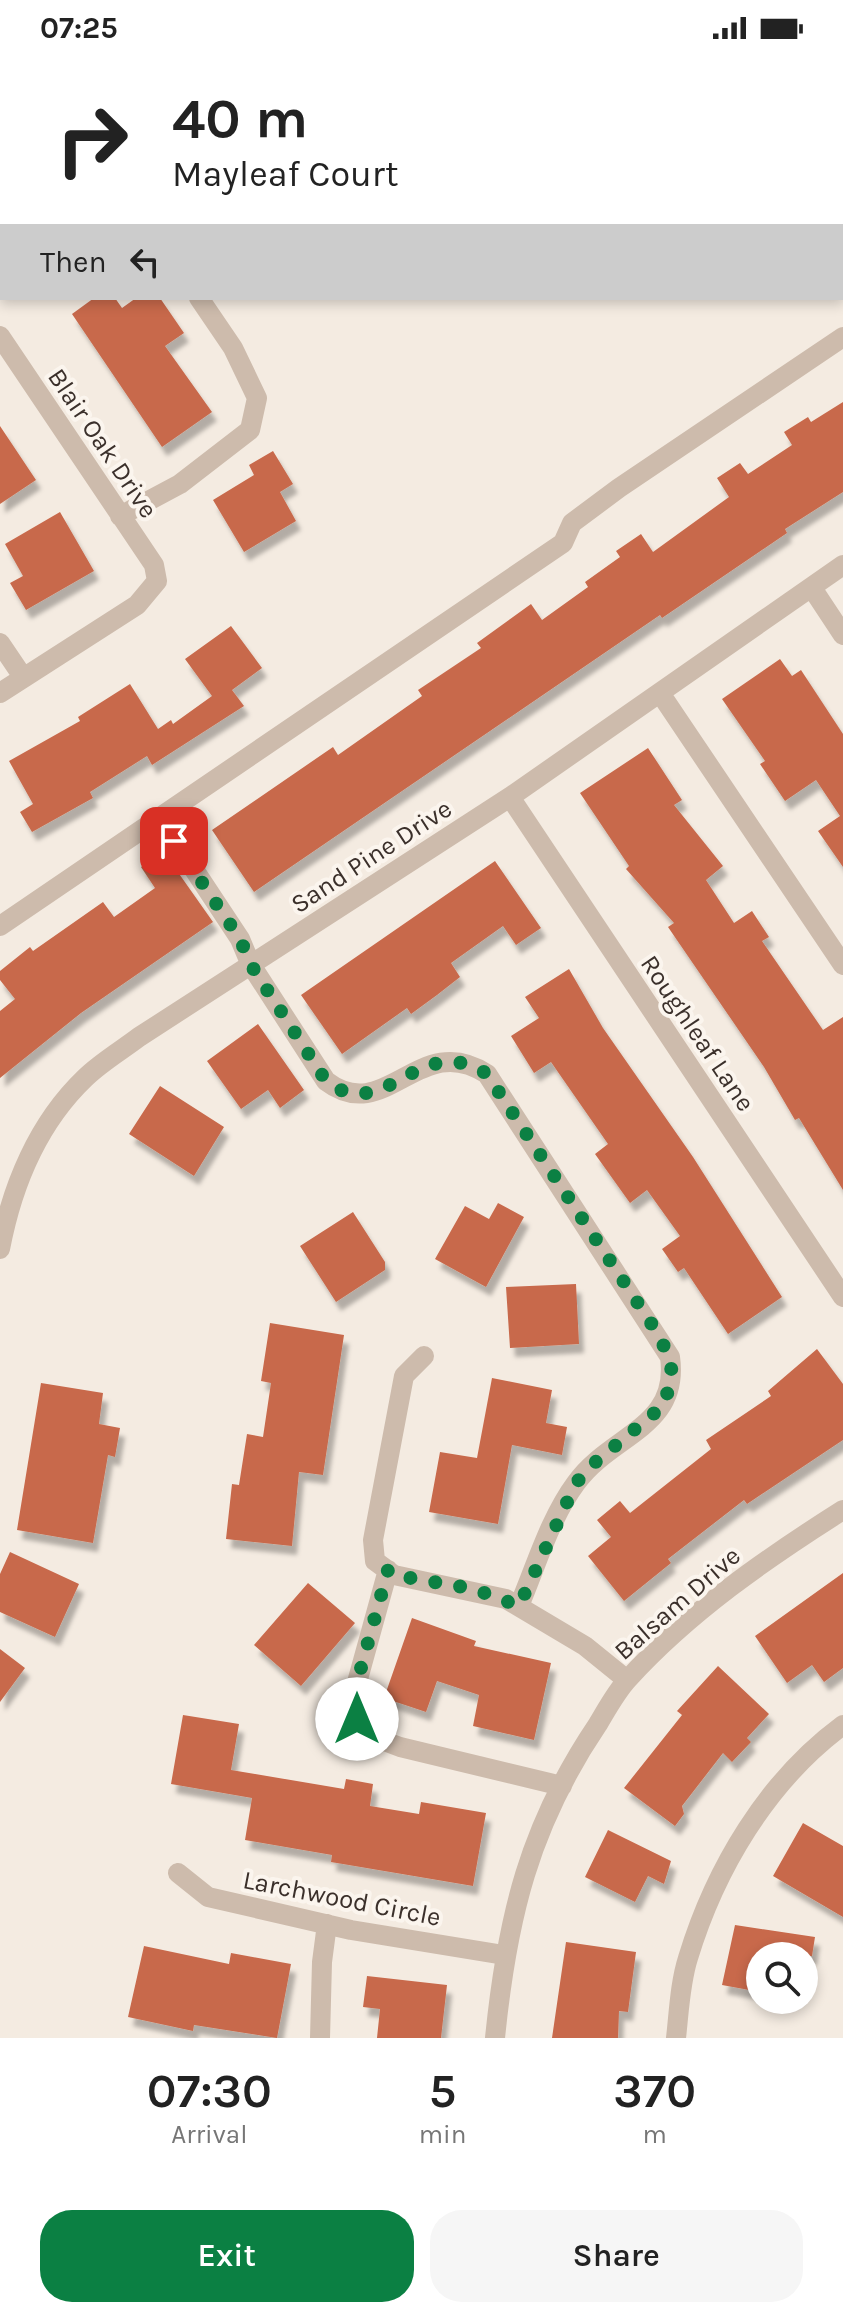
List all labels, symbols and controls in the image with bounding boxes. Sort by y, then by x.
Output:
text: 07:25 [40,10,118,46]
text: 40 m [172,86,308,151]
icon: right [40,88,144,192]
text: Mayleaf Court [172,153,398,195]
icon: left [123,240,167,284]
text: Then [40,244,107,280]
street label: Blair Oak Drive [41,363,164,524]
street label: Sand Pine Drive [285,793,457,920]
pin [140,807,208,875]
icon: arrive [152,819,196,863]
street label: Roughleaf Lane [634,949,761,1117]
street label: Balsam Drive [608,1540,747,1667]
position arrow [315,1677,399,1761]
street label: Larchwood Circle [240,1864,443,1933]
map controls [746,1942,818,2014]
button: search [746,1942,818,2014]
text: 07:30 [147,2063,272,2119]
text: 5 [429,2063,456,2119]
text: 370 [613,2063,696,2119]
text: Arrival [171,2119,247,2150]
text: min [419,2119,467,2150]
text: m [643,2119,667,2150]
button: Exit [40,2210,414,2302]
button: Share [430,2210,803,2302]

